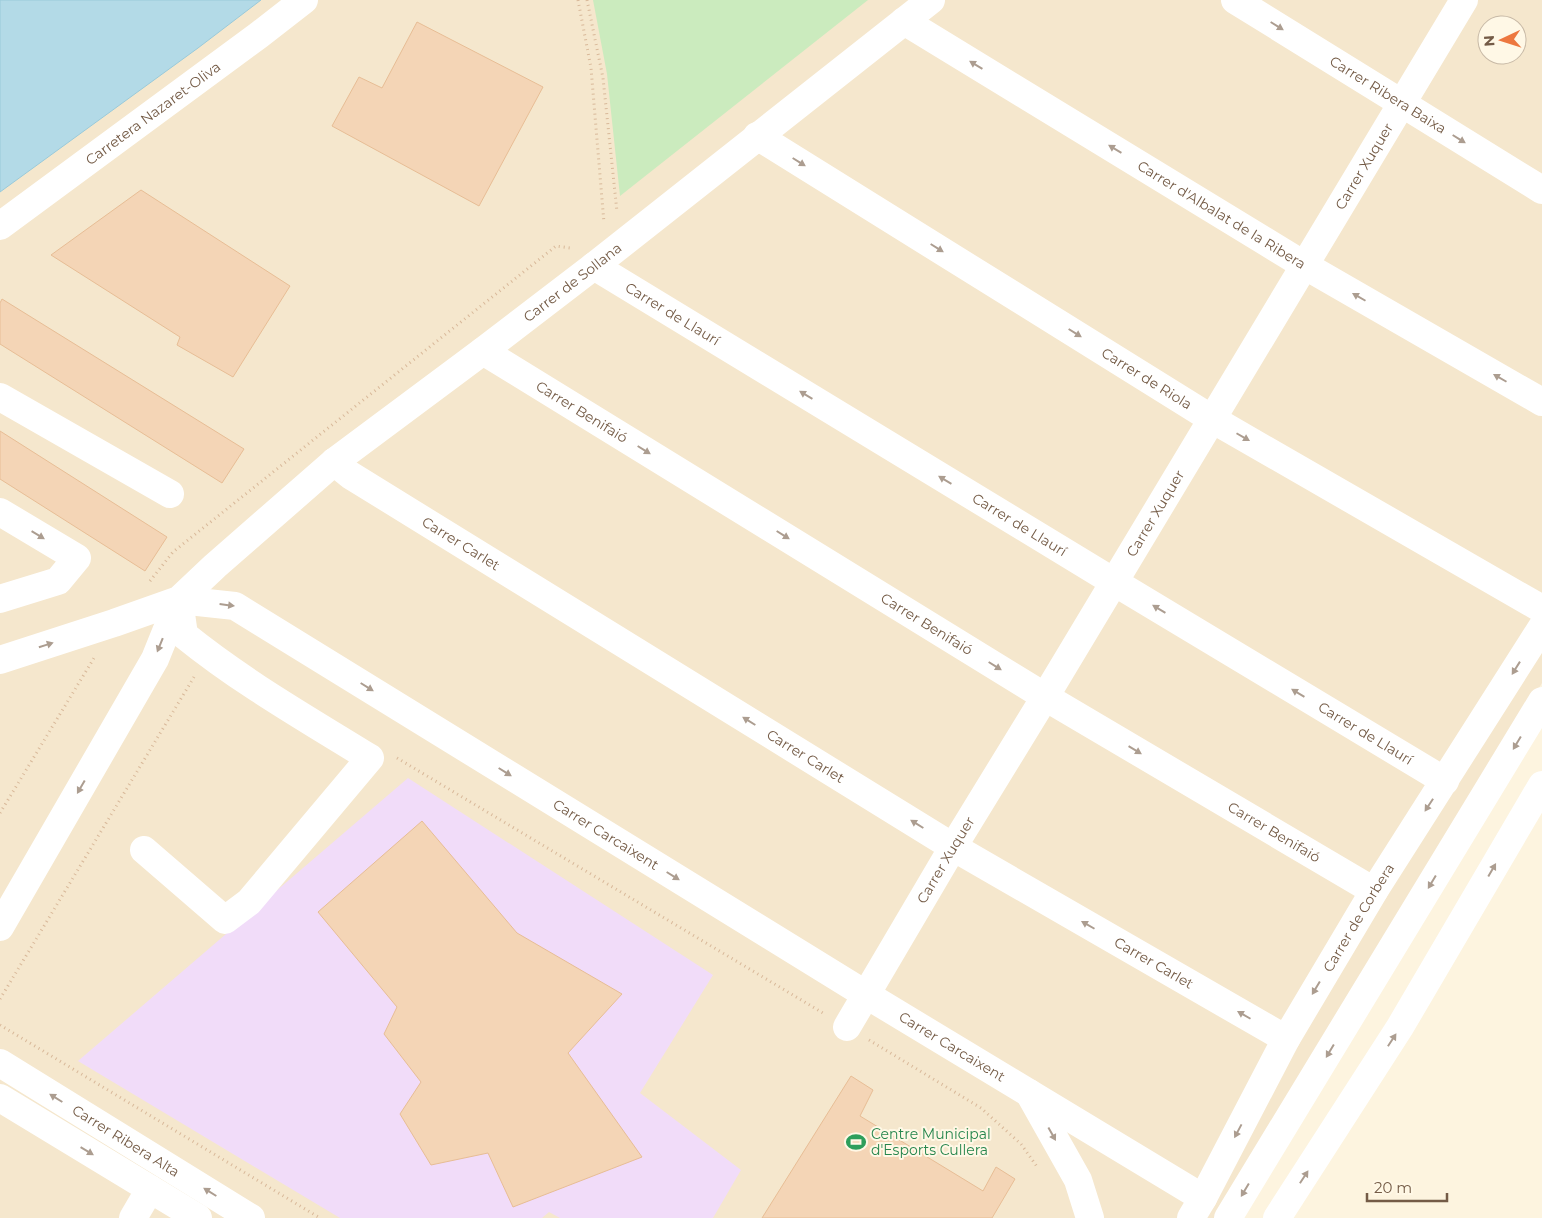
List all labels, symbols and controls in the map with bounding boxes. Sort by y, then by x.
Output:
north arrow [1477,15,1527,65]
one-way arrow [1270,21,1283,30]
text: N [1480,35,1498,47]
street label: Carrer Ribera Baixa [1326,52,1450,138]
street label: Carretera Nazaret-Oliva [82,58,224,169]
one-way arrow [970,60,983,70]
street label: Carrer Xuquer [1331,119,1397,213]
one-way arrow [1453,134,1466,143]
one-way arrow [1109,145,1122,154]
one-way arrow [792,157,805,166]
street label: Carrer d'Albalat de la Ribera [1134,157,1309,273]
street label: Carrer de Sollana [520,239,625,326]
one-way arrow [930,243,943,252]
street label: Carrer de Llaurí [622,278,724,350]
one-way arrow [1353,292,1366,301]
one-way arrow [1068,329,1081,338]
street label: Carrer de Riola [1098,344,1195,413]
one-way arrow [1492,374,1507,382]
street label: Carrer Benifaió [533,377,631,447]
one-way arrow [800,391,813,400]
one-way arrow [1236,432,1250,441]
one-way arrow [638,446,651,455]
street label: Carrer Xuquer [1122,466,1189,560]
one-way arrow [938,475,951,484]
street label: Carrer de Llaurí [969,489,1071,561]
street label: Carrer Carlet [419,513,504,574]
one-way arrow [32,530,45,539]
one-way arrow [776,531,789,540]
street label: Carrer Benifaió [878,589,976,659]
one-way arrow [219,601,235,609]
one-way arrow [1152,605,1165,614]
one-way arrow [156,638,164,653]
one-way arrow [39,641,54,648]
one-way arrow [989,662,1002,671]
one-way arrow [1511,662,1521,675]
one-way arrow [360,682,373,692]
one-way arrow [1292,689,1305,698]
street label: Carrer de Llaurí [1315,698,1417,769]
one-way arrow [743,716,756,725]
street label: Carrer Carlet [763,725,848,787]
one-way arrow [1512,737,1521,750]
one-way arrow [1127,746,1142,754]
one-way arrow [498,768,512,777]
one-way arrow [77,780,85,794]
street label: Carrer Carcaixent [550,795,663,874]
street label: Carrer Benifaió [1225,798,1324,867]
one-way arrow [1424,799,1434,812]
street label: Carrer Xuquer [913,813,979,907]
one-way arrow [911,820,924,829]
street label: Carrer de Corbera [1319,860,1398,975]
one-way arrow [1488,864,1497,877]
one-way arrow [667,871,680,880]
one-way arrow [1428,875,1437,889]
one-way arrow [1081,920,1094,929]
street label: Carrer Carlet [1111,933,1197,993]
one-way arrow [1311,982,1320,995]
street label: Carrer Carcaixent [896,1008,1009,1086]
one-way arrow [1237,1010,1250,1019]
one-way arrow [1387,1034,1396,1047]
one-way arrow [1325,1044,1334,1057]
one-way arrow [50,1093,63,1102]
street label: Carrer Ribera Alta [69,1101,183,1181]
one-way arrow [1234,1123,1242,1138]
place label: Centre Municipal d'Esports Cullera [871,1125,991,1159]
one-way arrow [1048,1127,1056,1141]
sports icon: Centre Municipal d'Esports Cullera [845,1131,867,1153]
one-way arrow [80,1146,93,1155]
one-way arrow [1299,1170,1309,1184]
scale bar [1367,1170,1447,1202]
text: 20 m [1374,1178,1412,1197]
one-way arrow [1241,1183,1250,1196]
one-way arrow [203,1188,216,1197]

